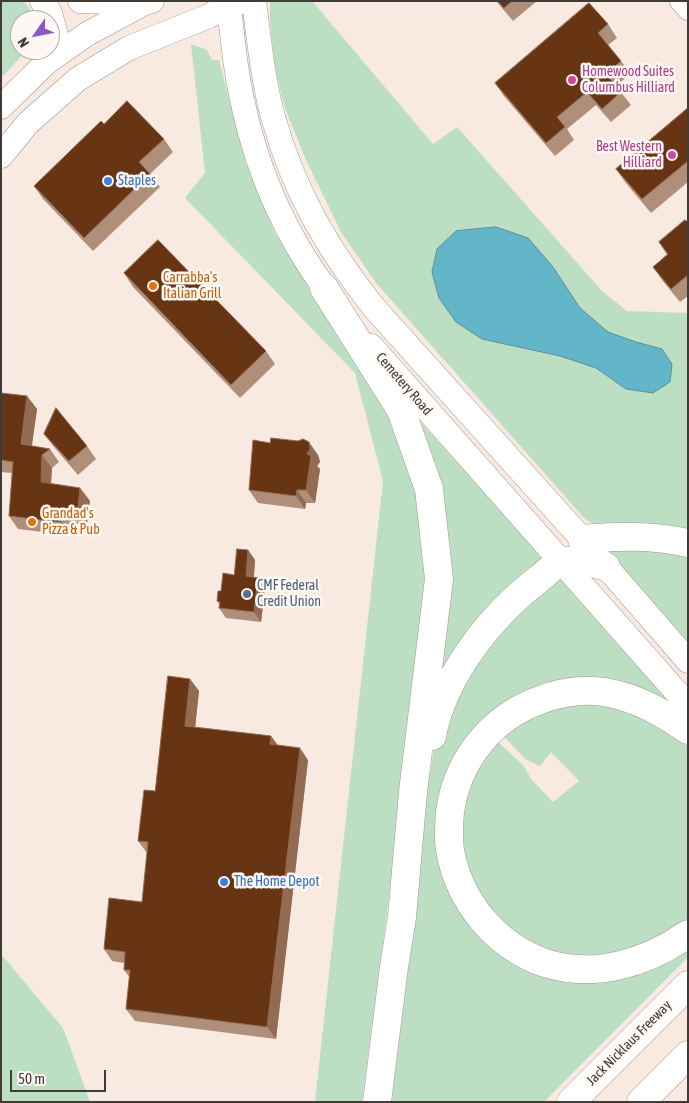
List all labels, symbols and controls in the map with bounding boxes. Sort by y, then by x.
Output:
north arrow [10,10,60,60]
text: N [14,35,32,50]
place label: Homewood Suites Columbus Hilliard [582,64,675,96]
marker: Homewood Suites Columbus Hilliard [566,74,578,86]
place label: Best Western Hilliard [596,139,662,172]
marker: Best Western Hilliard [666,149,678,161]
place label: Staples [118,173,156,189]
marker: Staples [102,175,114,187]
place label: Carrabba's Italian Grill [163,270,221,302]
marker: Carrabba's Italian Grill [147,280,159,292]
street label: Cemetery Road [372,349,436,419]
place label: Grandad's Pizza & Pub [42,506,100,538]
marker: Grandad's Pizza & Pub [26,516,38,528]
place label: CMF Federal Credit Union [257,578,321,610]
marker: CMF Federal Credit Union [241,588,253,600]
place label: The Home Depot [234,874,319,890]
marker: The Home Depot [218,876,230,888]
street label: Jack Nicklaus Freeway [583,997,675,1089]
scale bar [12,1060,109,1092]
text: 50 m [18,1070,45,1087]

